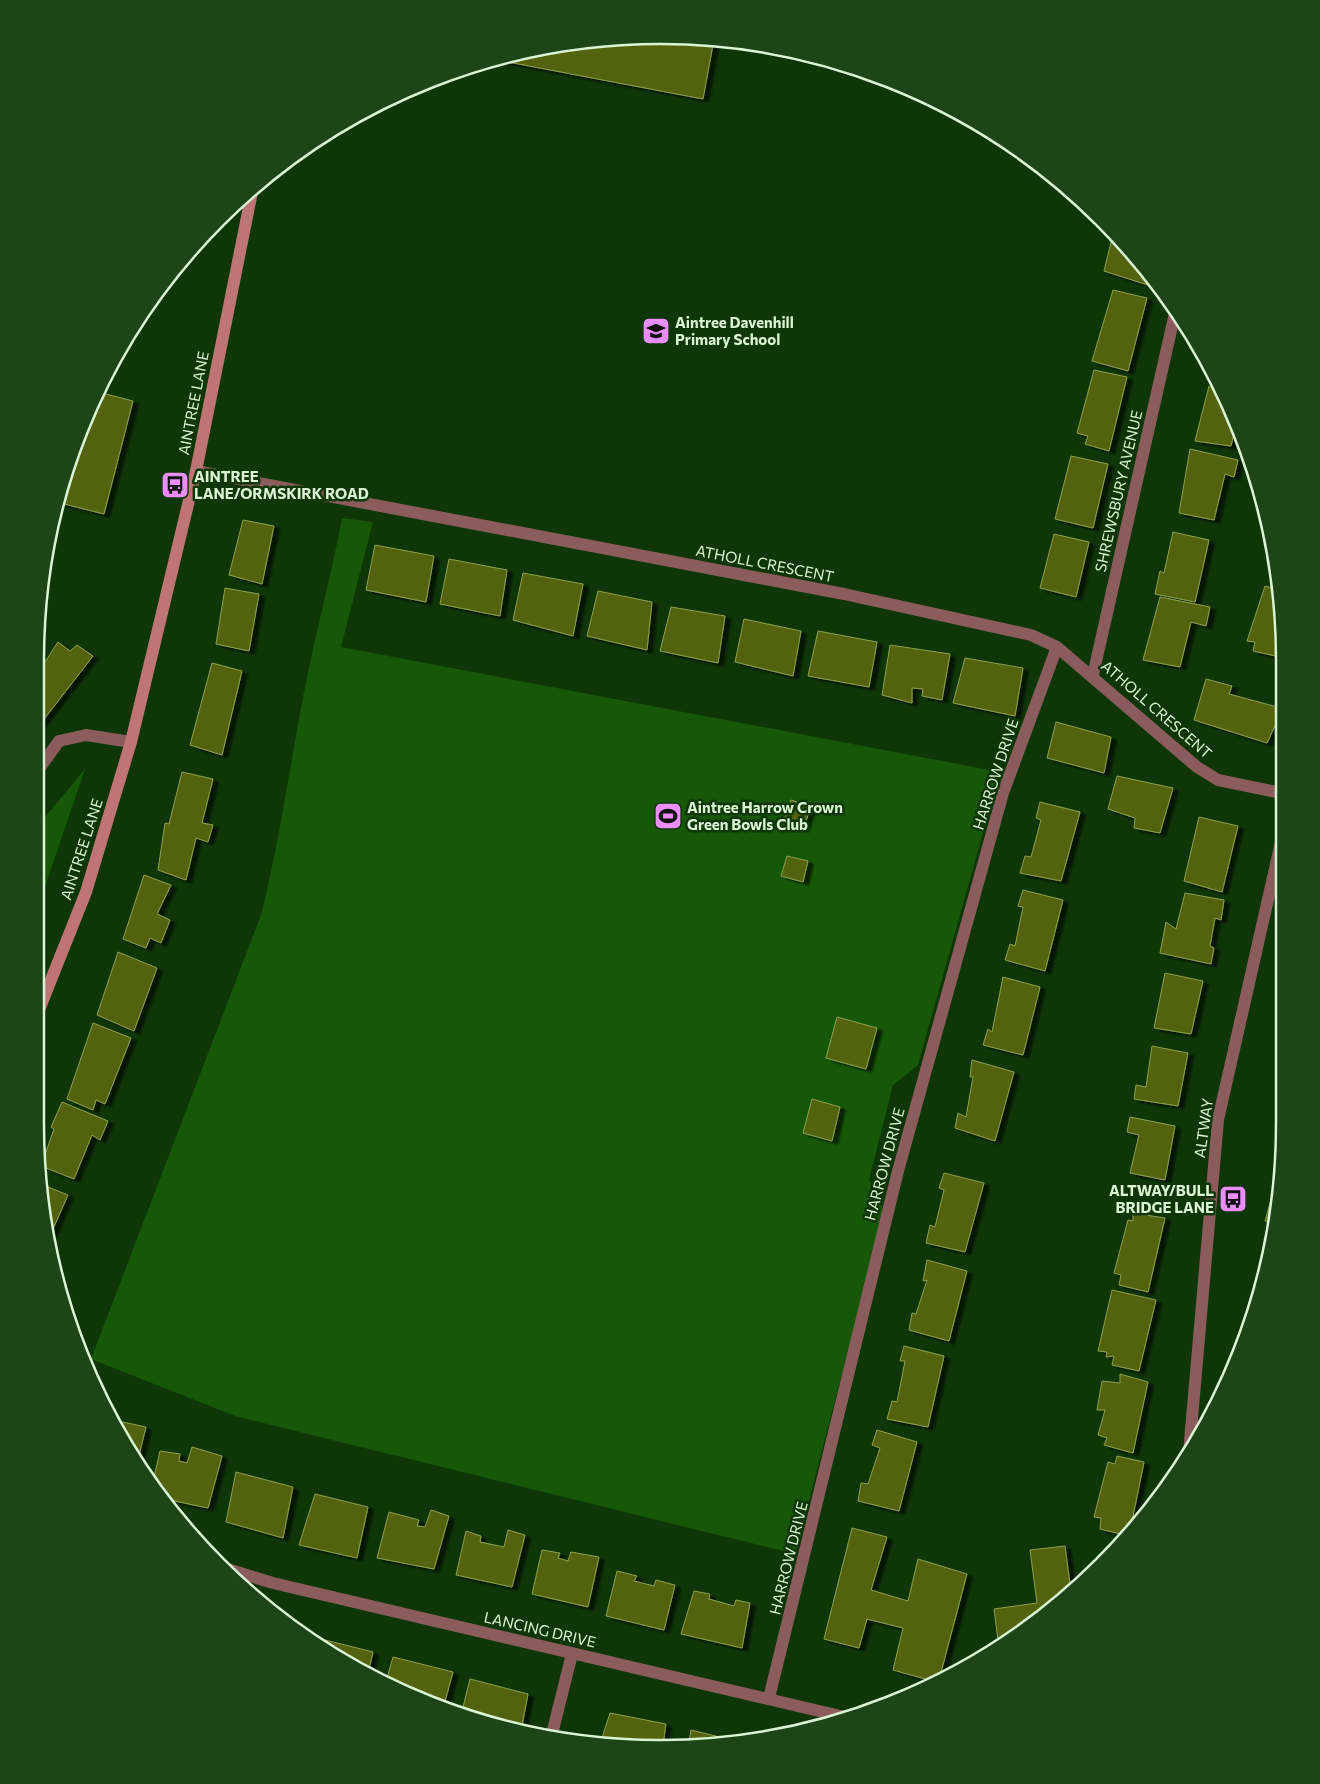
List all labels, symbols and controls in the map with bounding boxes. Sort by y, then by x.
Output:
place label: Aintree Davenhill Primary School [675,313,794,348]
school or university icon: Aintree Davenhill Primary School [641,316,671,346]
street label: AINTREE LANE [174,349,212,456]
street label: SHREWSBURY AVENUE [1091,408,1145,574]
place label: AINTREE LANE/ORMSKIRK ROAD [194,467,369,502]
bus stop icon: AINTREE LANE/ORMSKIRK ROAD [160,470,190,500]
street label: ATHOLL CRESCENT [694,541,836,585]
street label: ATHOLL CRESCENT [1098,656,1216,762]
street label: HARROW DRIVE [969,716,1022,832]
street label: AINTREE LANE [56,796,106,902]
place label: Aintree Harrow Crown Green Bowls Club [687,798,843,833]
sports icon: Aintree Harrow Crown Green Bowls Club [653,801,683,831]
street label: ALTWAY [1190,1097,1216,1159]
street label: HARROW DRIVE [860,1106,908,1222]
place label: ALTWAY/BULL BRIDGE LANE [1109,1181,1214,1216]
bus stop icon: ALTWAY/BULL BRIDGE LANE [1218,1184,1248,1214]
street label: HARROW DRIVE [765,1499,811,1616]
street label: LANCING DRIVE [482,1607,598,1651]

